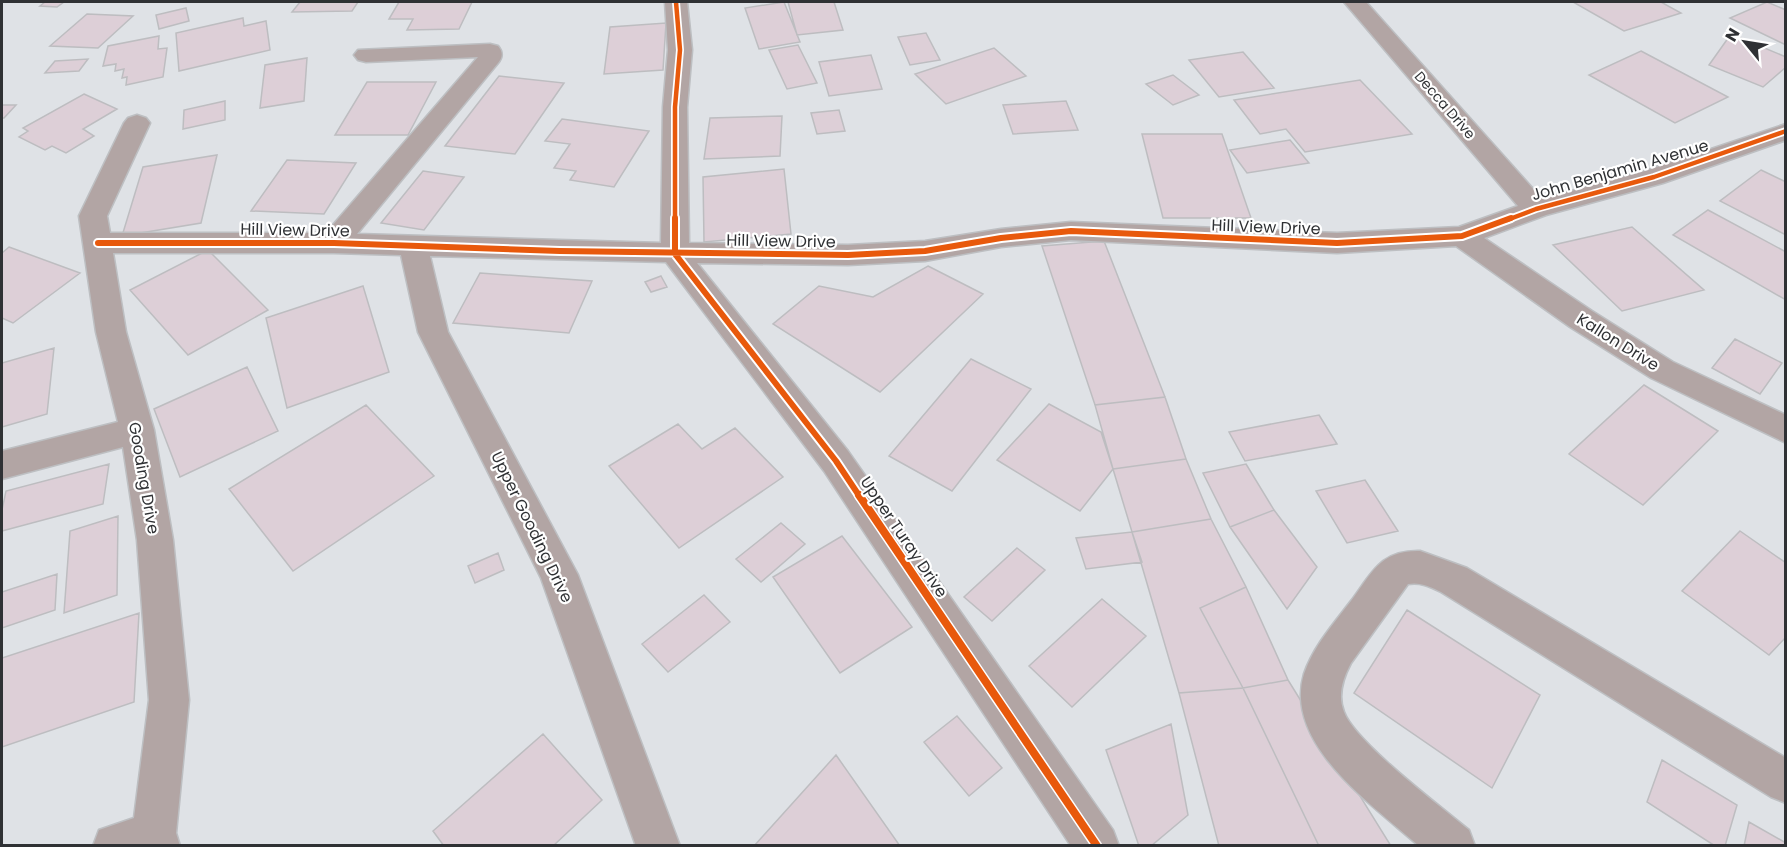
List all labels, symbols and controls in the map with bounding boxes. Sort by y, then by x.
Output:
north arrow [1715,12,1775,72]
text: N [1719,24,1745,46]
street label: Decca Drive [1410,67,1480,143]
street label: John Benjamin Avenue [1529,134,1711,206]
street label: Hill View Drive [1211,214,1321,240]
street label: Hill View Drive [240,218,350,242]
street label: Hill View Drive [726,229,836,253]
street label: Kallon Drive [1572,308,1664,376]
street label: Gooding Drive [123,420,165,536]
street label: Upper Gooding Drive [485,447,579,607]
street label: Upper Turay Drive [855,472,953,602]

